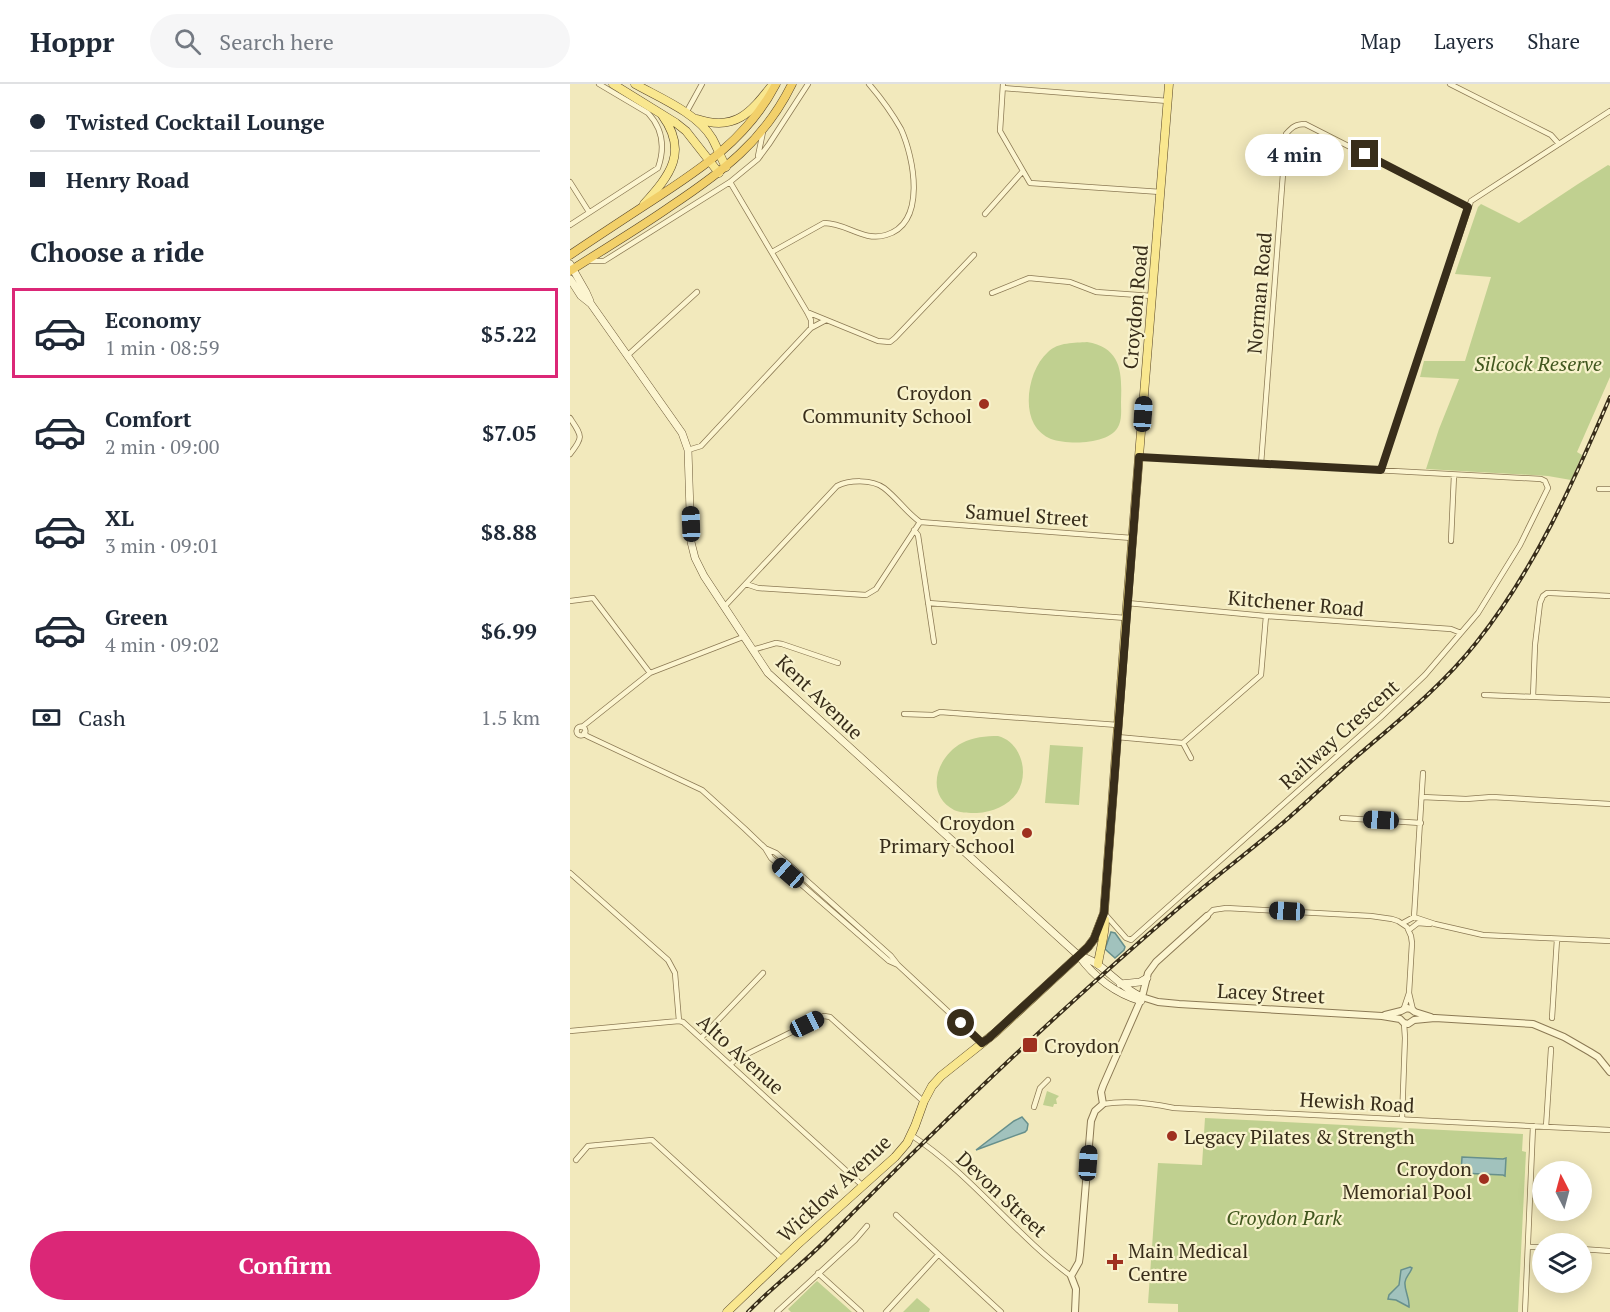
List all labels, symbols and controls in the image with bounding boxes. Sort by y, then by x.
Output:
search box [150,14,570,68]
text: Hoppr [30,23,114,60]
icon: search [171,25,204,58]
text: Search here [219,27,334,56]
text: Map [1360,27,1401,55]
text: Layers [1434,27,1494,55]
text: Share [1527,27,1580,55]
text: Twisted Cocktail Lounge [66,107,325,136]
callout: 4 min [1245,133,1344,175]
route end [1351,140,1378,167]
text: 4 min [1267,141,1322,168]
text: Henry Road [66,165,189,194]
street label: Norman Road [1240,231,1278,355]
text: Choose a ride [30,234,205,270]
street label: Croydon Road [1116,244,1154,370]
text: Economy [105,305,201,334]
icon: car [33,306,87,360]
text: $5.22 [481,319,537,348]
text: 1 min · 08:59 [105,334,219,361]
park label: Silcock Reserve [1474,350,1602,377]
place label: Croydon Community School [802,379,972,429]
car [1133,395,1153,433]
marker: Croydon Community School [977,397,991,411]
text: Comfort [105,404,191,433]
icon: car [33,405,87,459]
text: $7.05 [482,418,537,447]
text: 2 min · 09:00 [105,433,219,460]
street label: Samuel Street [964,497,1090,533]
text: XL [105,503,134,532]
icon: car [33,504,87,558]
car [681,506,701,542]
text: $8.88 [481,517,537,546]
text: 3 min · 09:01 [105,532,219,559]
street label: Kitchener Road [1227,584,1365,622]
text: Green [105,602,168,631]
icon: car [33,603,87,657]
text: $6.99 [481,616,537,645]
text: 4 min · 09:02 [105,631,219,658]
street label: Kent Avenue [771,649,869,745]
street label: Railway Crescent [1273,673,1405,795]
icon: cash [30,701,63,734]
text: Cash [78,703,126,732]
text: 1.5 km [481,704,540,731]
place label: Croydon Primary School [879,809,1015,859]
car [1363,810,1399,830]
marker: Croydon Primary School [1020,826,1034,840]
car [769,854,807,892]
car [1269,901,1305,921]
street label: Lacey Street [1216,977,1326,1009]
street label: Alto Avenue [692,1008,790,1100]
car [787,1008,827,1040]
route start [947,1009,974,1036]
place label: Croydon [1044,1032,1120,1059]
marker: Croydon [1021,1036,1039,1054]
street label: Hewish Road [1299,1086,1415,1118]
place label: Legacy Pilates & Strength [1184,1123,1415,1150]
street label: Wicklow Avenue [772,1128,896,1248]
marker: Legacy Pilates & Strength [1165,1129,1179,1143]
car [1078,1144,1098,1182]
street label: Devon Street [951,1145,1054,1243]
place label: Croydon Memorial Pool [1342,1155,1472,1205]
north arrow [1532,1161,1592,1221]
map controls [1532,1161,1592,1293]
marker: Croydon Memorial Pool [1477,1172,1491,1186]
park label: Croydon Park [1226,1204,1342,1231]
button: Confirm [30,1231,540,1300]
button: layers [1532,1233,1592,1293]
place label: Main Medical Centre [1128,1237,1248,1287]
marker: Main Medical Centre [1106,1253,1124,1271]

